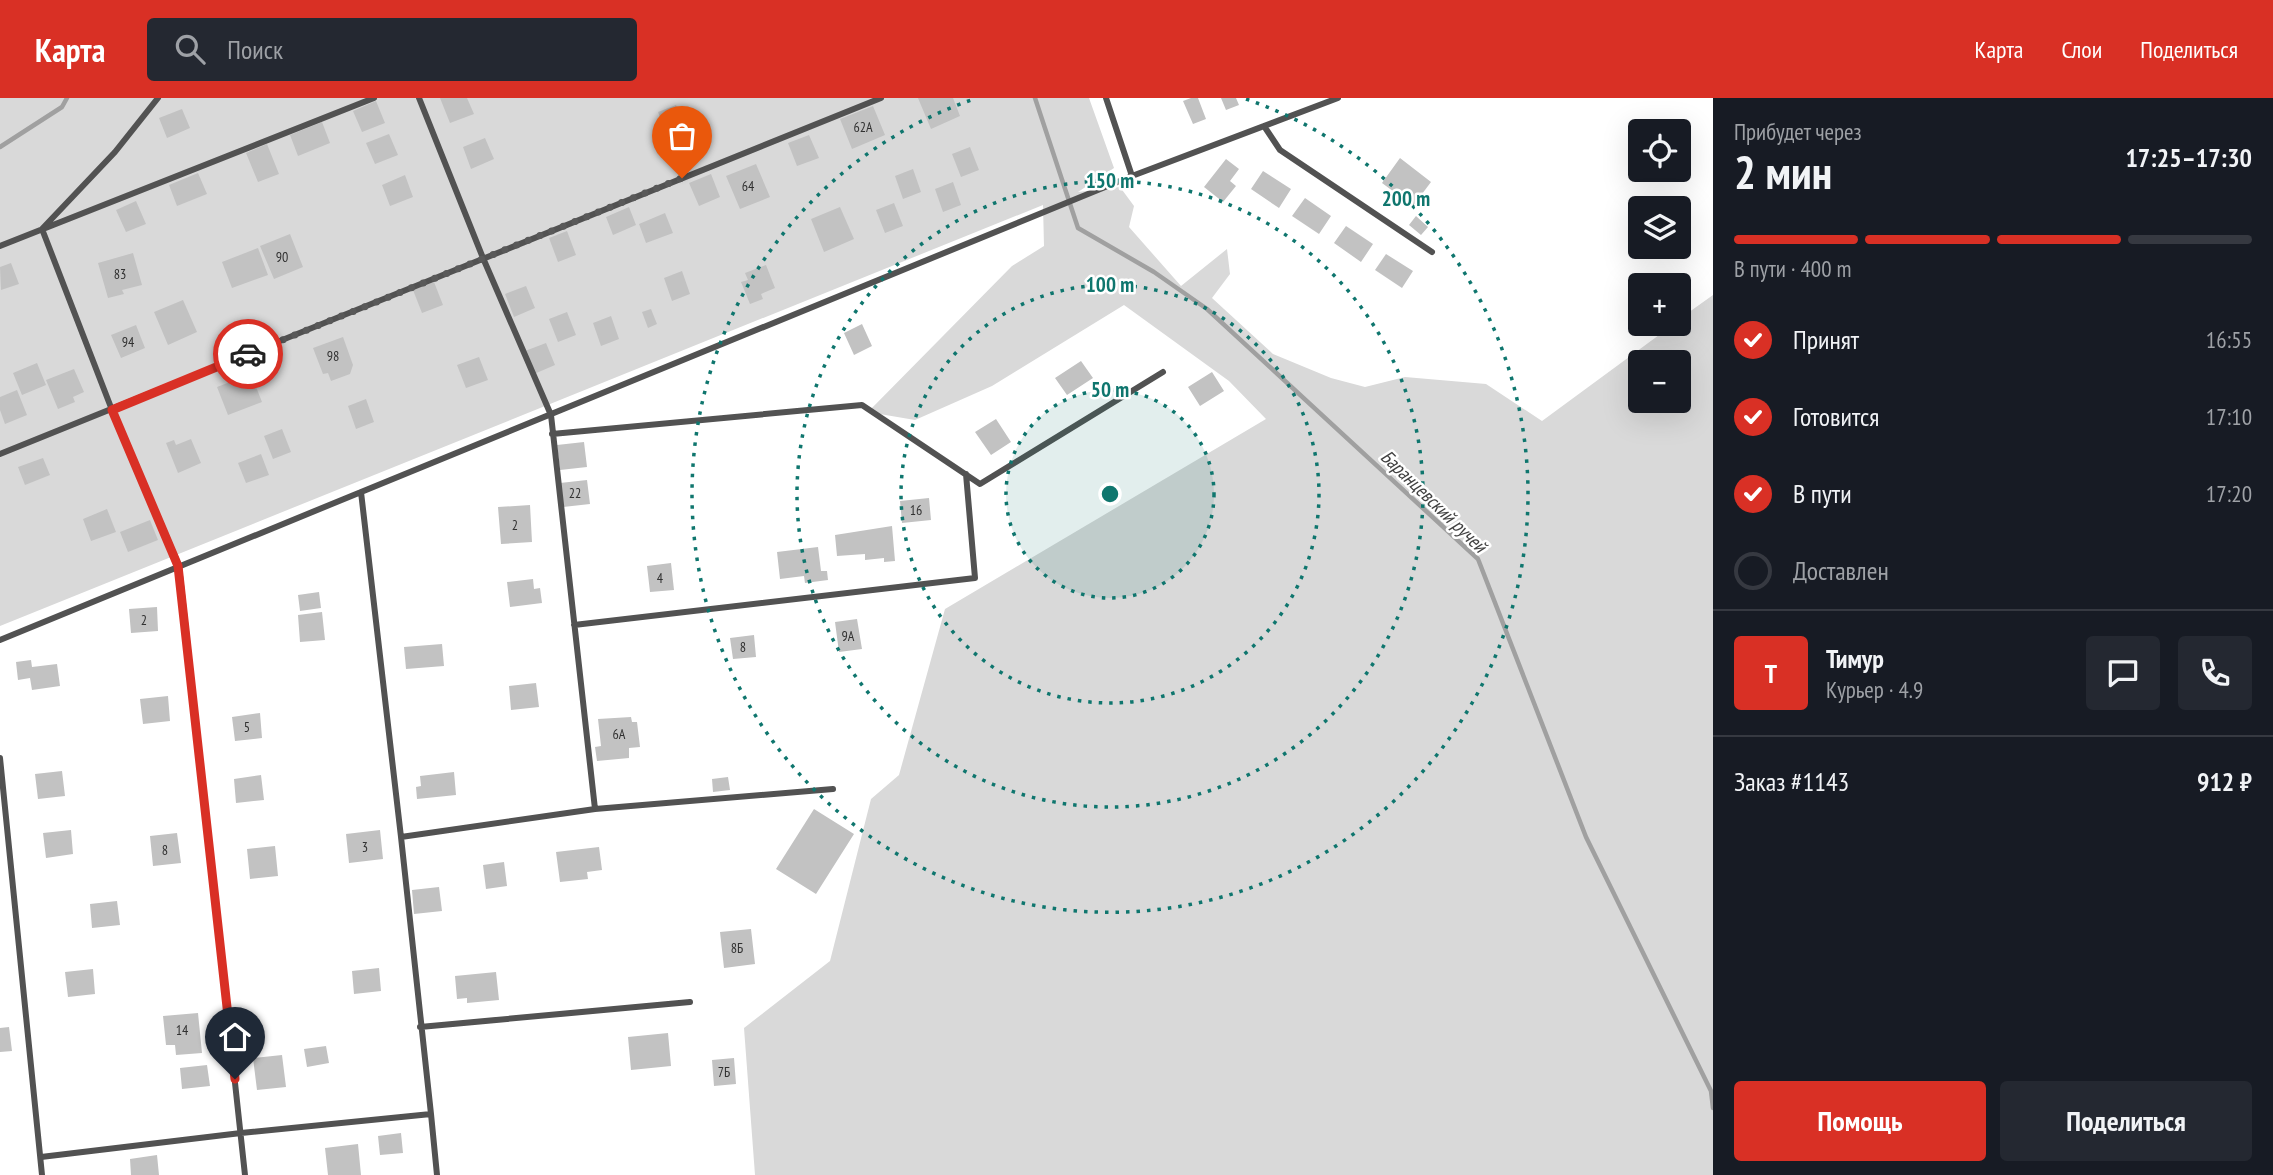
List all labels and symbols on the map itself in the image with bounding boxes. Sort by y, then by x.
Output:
pin [652,106,712,178]
house number: 62А [853,118,873,136]
text: 150 m [1086,167,1134,194]
house number: 64 [742,177,755,195]
text: 200 m [1382,185,1430,212]
house number: 90 [276,248,288,266]
house number: 83 [114,265,126,283]
text: 100 m [1086,271,1134,298]
courier [213,319,283,389]
house number: 94 [122,333,135,351]
house number: 98 [327,347,339,365]
text: 50 m [1091,376,1129,403]
water label: Баранцевский ручей [1376,444,1493,559]
centre of rings [1098,482,1122,506]
house number: 22 [569,484,581,502]
house number: 16 [910,501,922,519]
house number: 2 [512,516,518,534]
house number: 4 [657,569,664,587]
house number: 2 [141,611,147,629]
house number: 9А [842,627,855,645]
house number: 8 [740,638,746,656]
house number: 5 [244,718,250,736]
house number: 6А [613,725,626,743]
house number: 3 [362,838,368,856]
house number: 8 [162,841,168,859]
house number: 8Б [731,939,743,957]
pin [205,1007,265,1079]
house number: 14 [176,1021,189,1039]
house number: 7Б [718,1063,730,1081]

